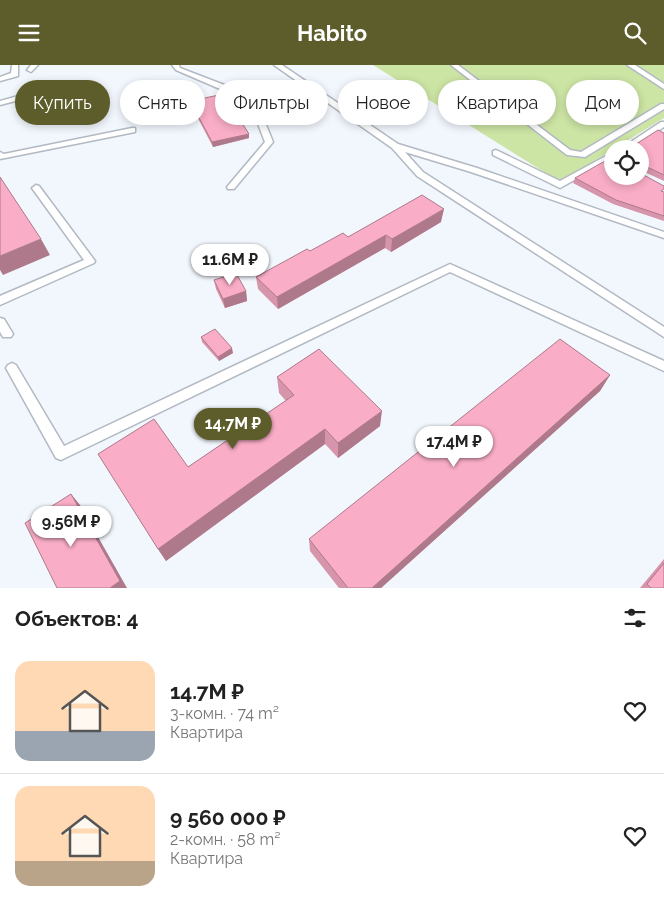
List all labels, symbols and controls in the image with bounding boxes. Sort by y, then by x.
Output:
icon: menu [15,19,43,47]
icon: search [621,19,649,47]
text: Habito [297,20,367,46]
chip: Купить [15,80,110,125]
chip: Снять [120,80,205,125]
chip: Фильтры [215,80,328,125]
chip: Новое [338,80,428,125]
chip: Квартира [438,80,556,125]
chip: Дом [566,80,639,125]
map controls [604,140,649,185]
button: locate [604,140,649,185]
pin: 11.6M ₽ [184,243,276,286]
text: 11.6M ₽ [202,250,258,269]
pin: 14.7M ₽ [187,407,279,450]
text: 14.7M ₽ [205,414,261,433]
pin: 17.4M ₽ [408,425,500,468]
text: 17.4M ₽ [426,432,482,451]
pin: 9.56M ₽ [25,505,117,548]
text: 9.56M ₽ [42,512,100,531]
icon: filters [621,604,649,632]
text: Объектов: 4 [15,606,138,631]
text: 14.7M ₽ [170,679,244,704]
icon: home [55,681,115,741]
icon: heart [621,697,649,725]
text: 3-комн. · 74 m² [170,704,279,723]
text: Квартира [170,723,243,742]
text: 9 560 000 ₽ [170,805,286,830]
icon: home [55,806,115,866]
icon: heart [621,822,649,850]
text: 2-комн. · 58 m² [170,830,280,849]
text: Квартира [170,849,243,868]

